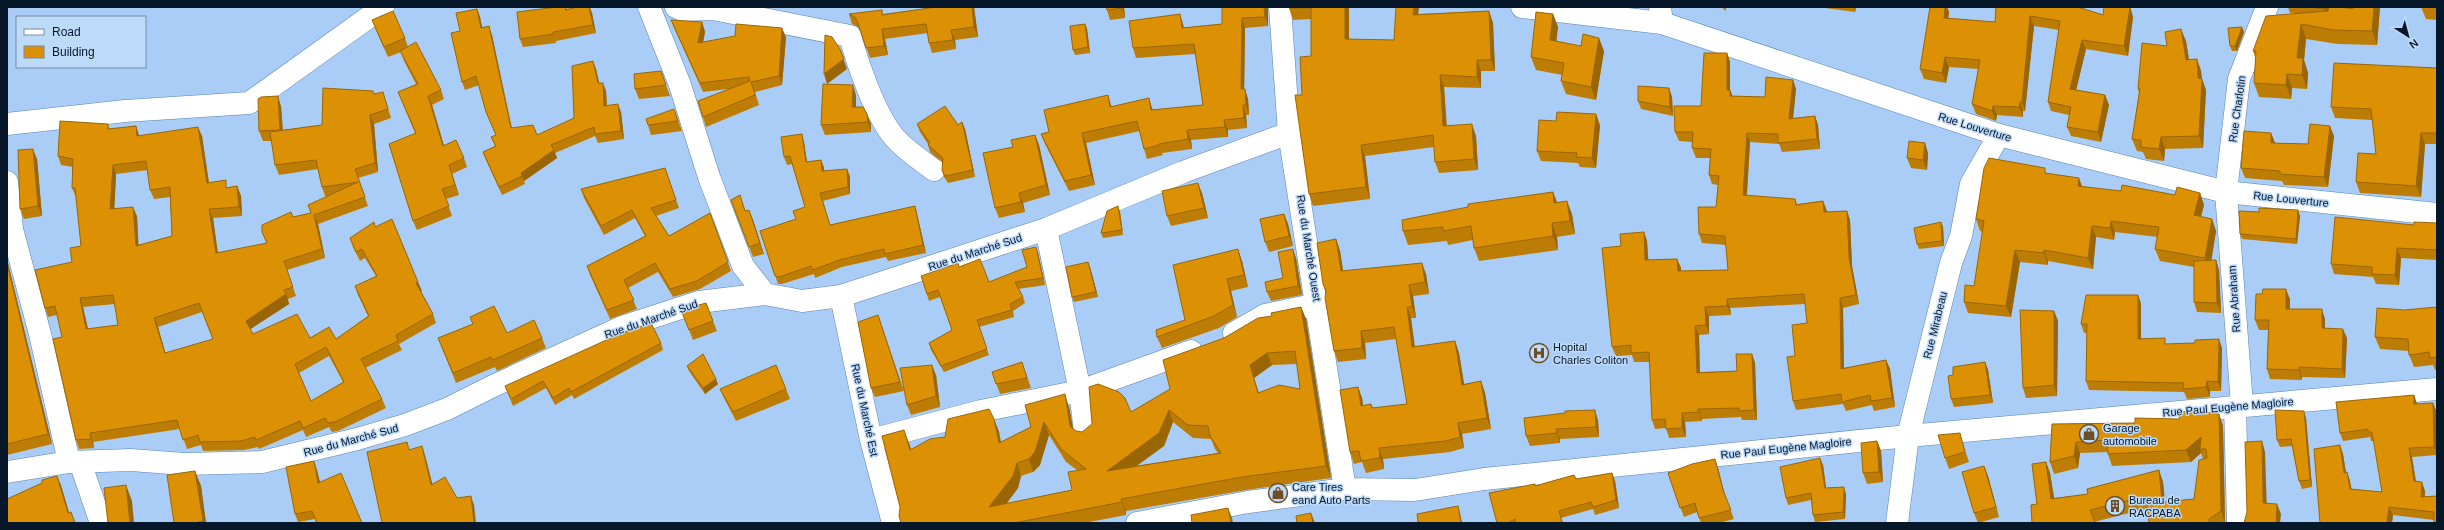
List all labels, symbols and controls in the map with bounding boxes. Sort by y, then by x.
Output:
legend [16,16,146,68]
north arrow [2388,16,2428,56]
text: Road [52,25,81,39]
text: N [2407,37,2421,51]
text: Building [52,45,95,59]
street label: Rue Charlotin [2226,75,2248,143]
street label: Rue Louverture [1937,110,2013,144]
street label: Rue Louverture [2253,189,2329,209]
street label: Rue du Marché Ouest [1295,194,1323,302]
street label: Rue du Marché Sud [927,231,1023,273]
street label: Rue Abraham [2226,265,2242,333]
street label: Rue Mirabeau [1921,290,1949,360]
street label: Rue du Marché Sud [603,297,699,341]
place label: Hopital Charles Coliton [1553,341,1628,366]
hospital icon: Hopital Charles Coliton [1528,342,1550,364]
street label: Rue du Marché Est [849,363,881,457]
street label: Rue Paul Eugène Magloire [2162,395,2294,419]
street label: Rue du Marché Sud [302,422,400,458]
place label: Garage automobile [2103,422,2157,447]
shop icon: Garage automobile [2078,423,2100,445]
street label: Rue Paul Eugène Magloire [1720,435,1852,461]
place label: Care Tires eand Auto Parts [1292,481,1371,506]
shop icon: Care Tires eand Auto Parts [1267,482,1289,504]
place label: Bureau de RACPABA [2129,494,2181,519]
building icon: Bureau de RACPABA [2104,495,2126,517]

